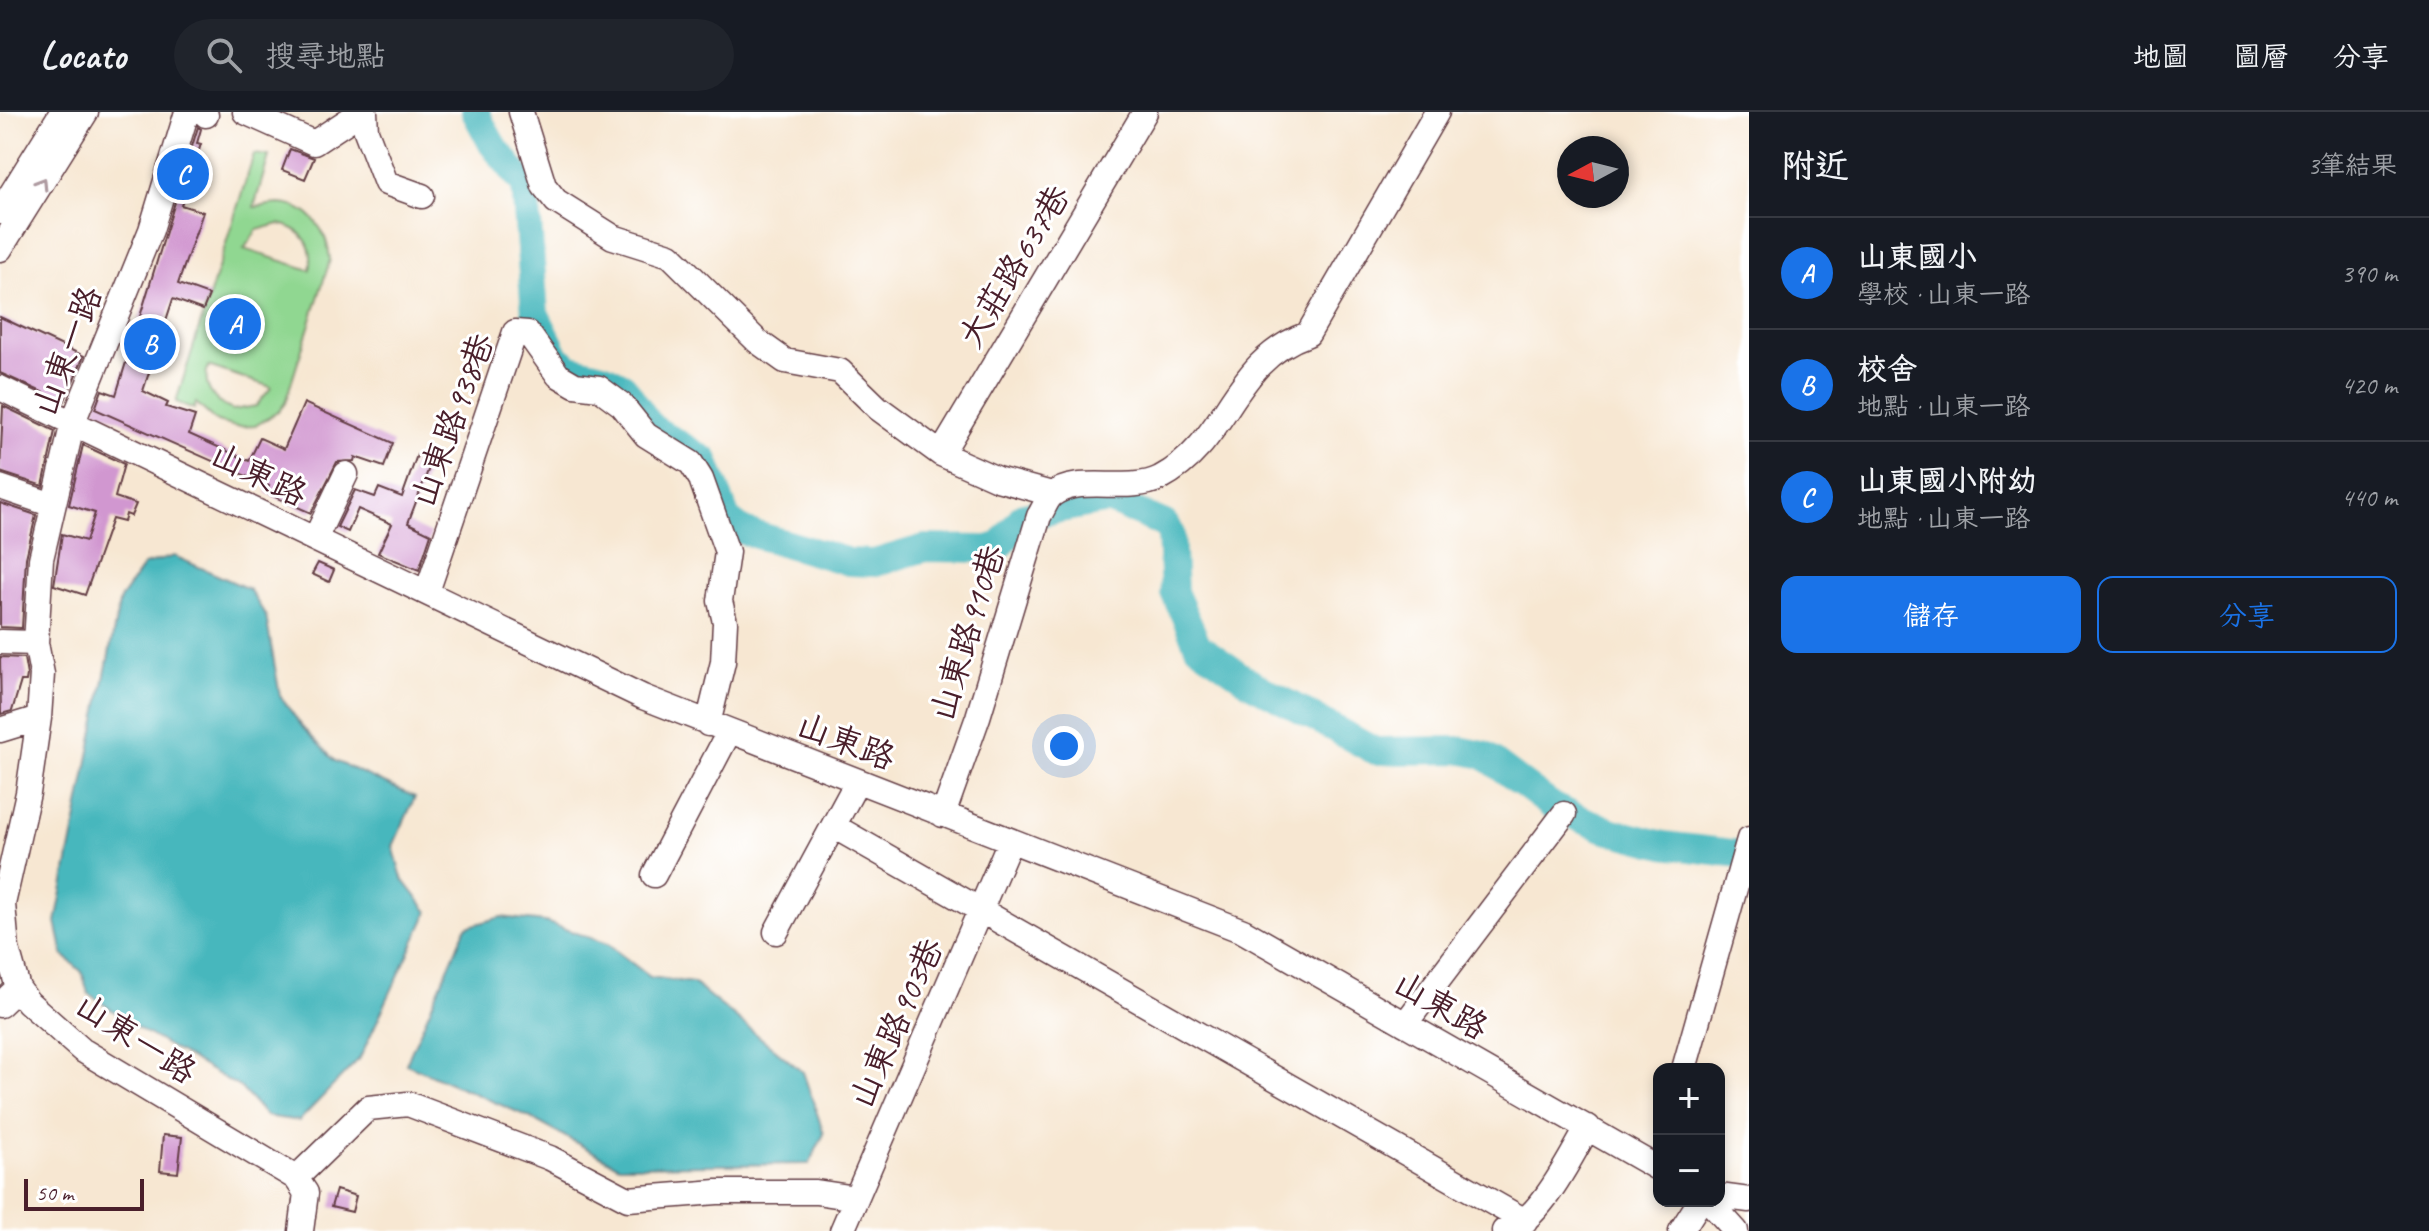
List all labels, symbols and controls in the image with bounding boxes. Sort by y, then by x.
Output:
search box [174,19,734,91]
text: Locato [40,32,126,79]
icon: search [202,33,246,77]
text: 搜尋地點 [266,37,386,75]
text: 地圖 [2133,39,2189,74]
text: 圖層 [2233,39,2289,74]
text: 分享 [2333,39,2389,74]
north arrow [1557,136,1629,208]
pin: C [157,144,209,204]
text: 附近 [1781,144,1849,187]
text: 3筆結果 [2307,149,2397,182]
one-way arrow [32,177,47,192]
street label: 大莊路637巷 [949,177,1079,355]
text: 山東國小 [1857,238,1977,276]
text: A [1800,257,1814,290]
text: 390 m [2341,257,2397,290]
text: 學校 · 山東一路 [1857,278,2030,311]
street label: 山東一路 [23,280,111,422]
pin: A [209,294,261,354]
pin: B [124,314,176,374]
street label: 山東路938巷 [401,327,503,513]
text: 校舍 [1857,350,1917,388]
text: B [1800,369,1814,402]
text: 420 m [2341,369,2397,402]
text: 地點 · 山東一路 [1857,390,2030,423]
street label: 山東路 [204,432,314,516]
text: 山東國小附幼 [1857,462,2037,500]
text: C [1801,481,1813,514]
text: 440 m [2341,481,2397,514]
text: 地點 · 山東一路 [1857,502,2030,535]
street label: 山東路910巷 [920,540,1014,726]
button: 儲存 [1781,576,2081,653]
button: 分享 [2097,576,2397,653]
street label: 山東路 [791,703,901,779]
your location [1044,726,1084,766]
street label: 山東路903巷 [839,931,953,1115]
street label: 山東路 [1386,961,1496,1049]
street label: 山東一路 [67,983,205,1093]
map controls [1653,1063,1725,1207]
button: + [1653,1063,1725,1135]
button: − [1653,1135,1725,1207]
scale bar [24,1175,144,1211]
text: 50 m [36,1179,73,1207]

